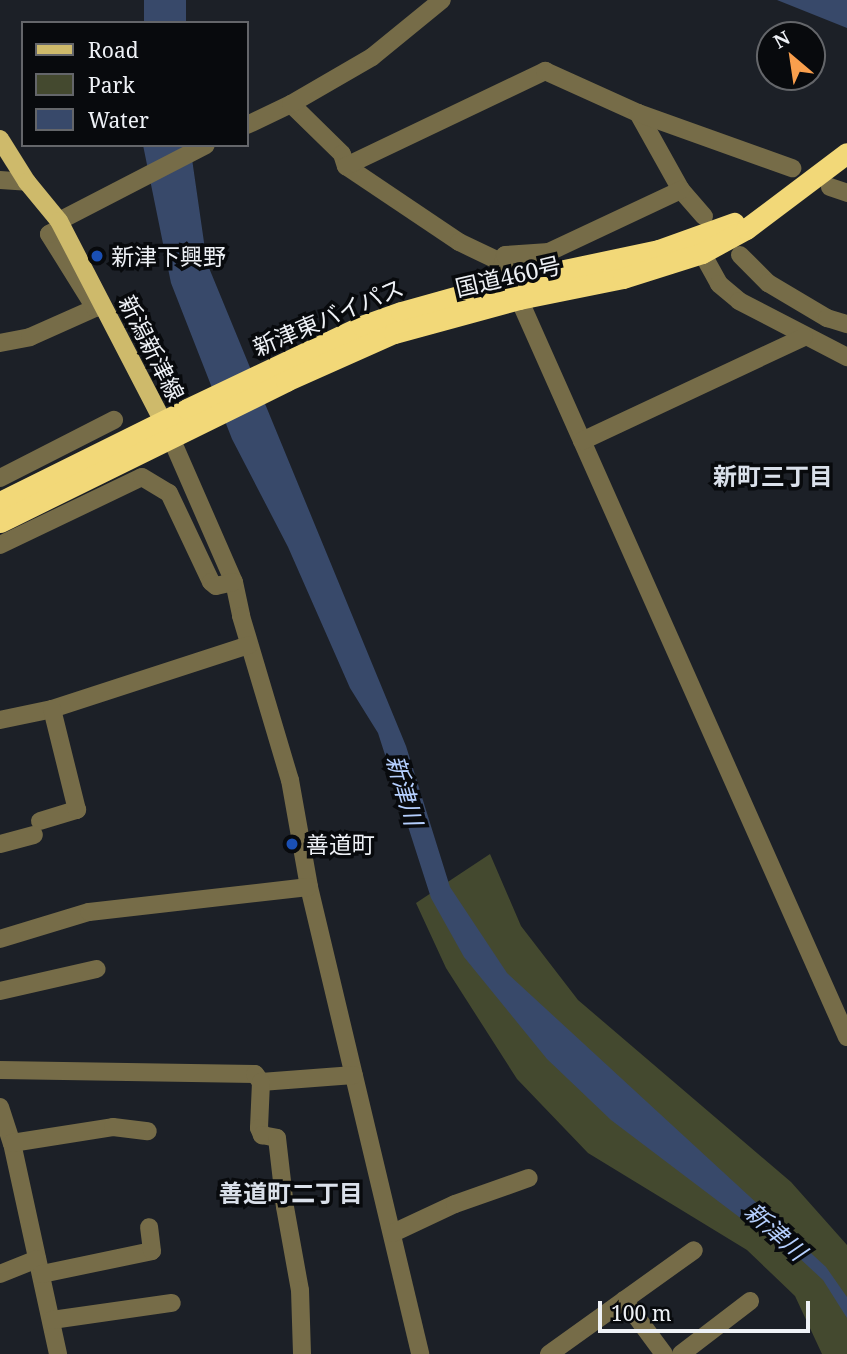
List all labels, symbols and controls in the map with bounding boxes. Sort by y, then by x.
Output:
legend [21,21,248,147]
north arrow [756,21,826,91]
text: N [769,24,795,54]
text: Road [88,36,139,64]
text: Park [88,71,135,99]
text: Water [88,106,149,134]
place label: 新津下興野 [111,242,226,270]
marker: 新津下興野 [89,248,105,264]
street label: 国道460号 [452,250,564,302]
street label: 新津東バイパス [249,273,407,361]
street label: 新潟新津線 [114,291,190,405]
district label: 新町三丁目 [713,462,833,490]
water label: 新津川 [381,751,429,829]
place label: 善道町 [306,830,375,858]
marker: 善道町 [284,836,300,852]
district label: 善道町二丁目 [219,1179,363,1207]
water label: 新津川 [740,1196,812,1266]
scale bar [602,1288,814,1332]
text: 100 m [611,1299,672,1327]

